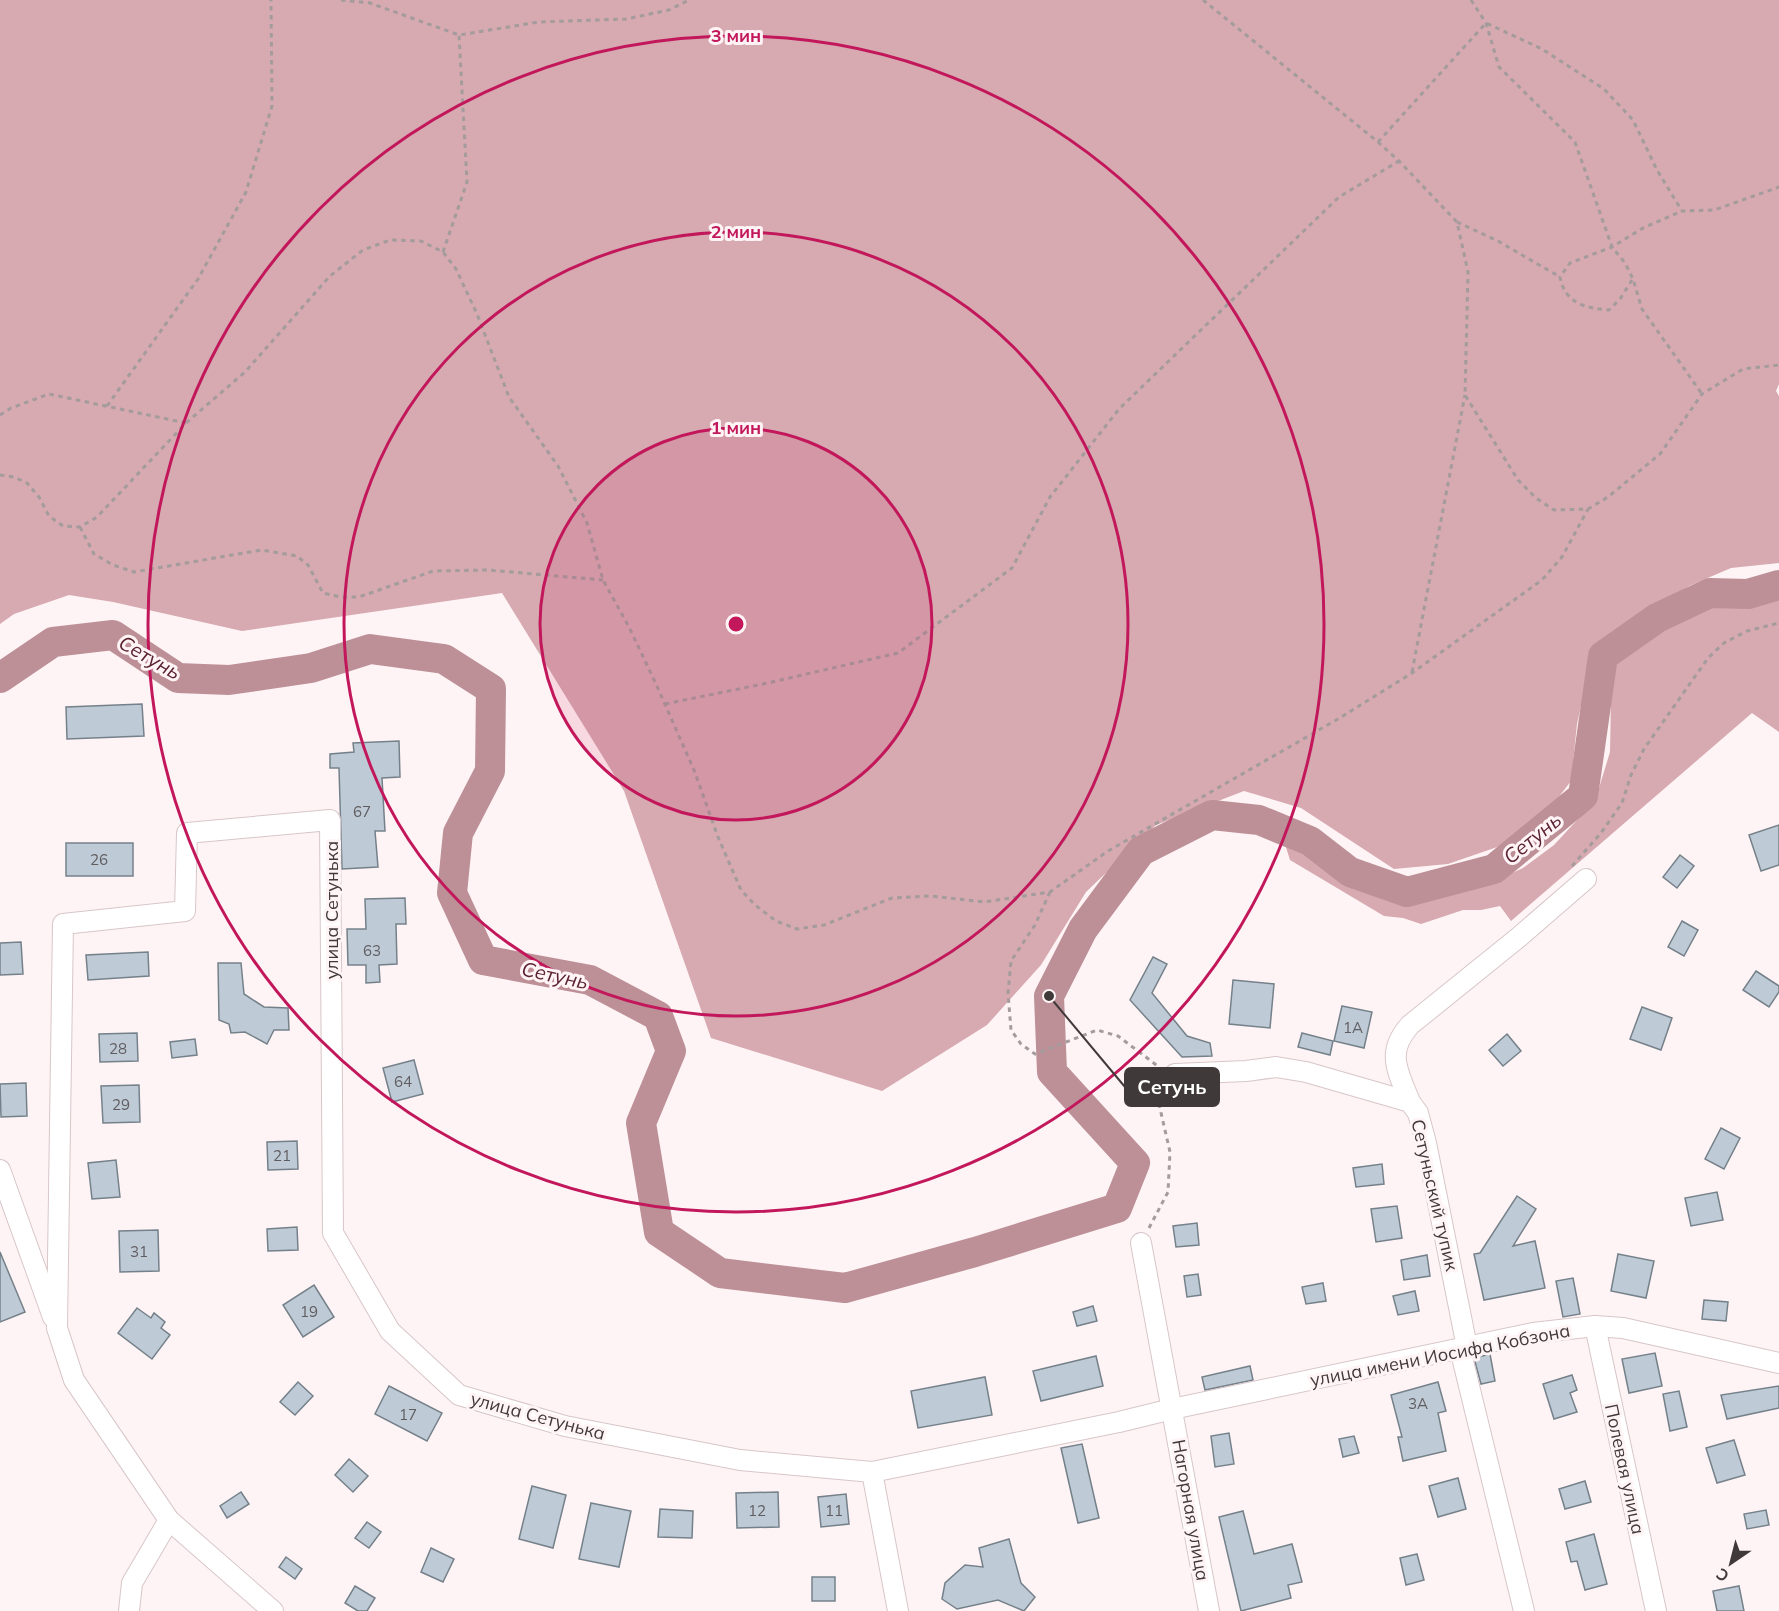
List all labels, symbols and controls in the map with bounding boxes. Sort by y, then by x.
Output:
text: 3 мин [711,24,761,47]
text: 2 мин [711,220,761,243]
text: 1 мин [711,416,761,439]
centre of rings [726,614,746,634]
water label: Сетунь [115,629,185,685]
house number: 67 [353,802,371,821]
water label: Сетунь [1498,807,1566,869]
street label: улица Сетунька [320,841,343,979]
house number: 26 [90,850,108,869]
house number: 63 [363,941,381,960]
water label: Сетунь [519,956,591,994]
house number: 1А [1343,1018,1363,1037]
house number: 28 [109,1039,127,1058]
callout: Сетунь [1125,1068,1219,1106]
house number: 64 [394,1072,412,1091]
text: Сетунь [1137,1074,1207,1099]
house number: 29 [112,1095,130,1114]
street label: Сетуньский тупик [1406,1117,1464,1273]
house number: 21 [273,1146,291,1165]
house number: 31 [130,1242,148,1261]
house number: 19 [300,1302,318,1321]
street label: улица имени Иосифа Кобзона [1308,1319,1572,1391]
street label: улица Сетунька [468,1387,608,1445]
house number: 3А [1408,1394,1428,1413]
street label: Полевая улица [1600,1402,1650,1536]
house number: 17 [399,1405,417,1424]
street label: Нагорная улица [1167,1438,1215,1582]
house number: 12 [748,1501,766,1520]
house number: 11 [825,1501,843,1520]
north arrow [1701,1533,1761,1593]
text: С [1712,1564,1733,1587]

